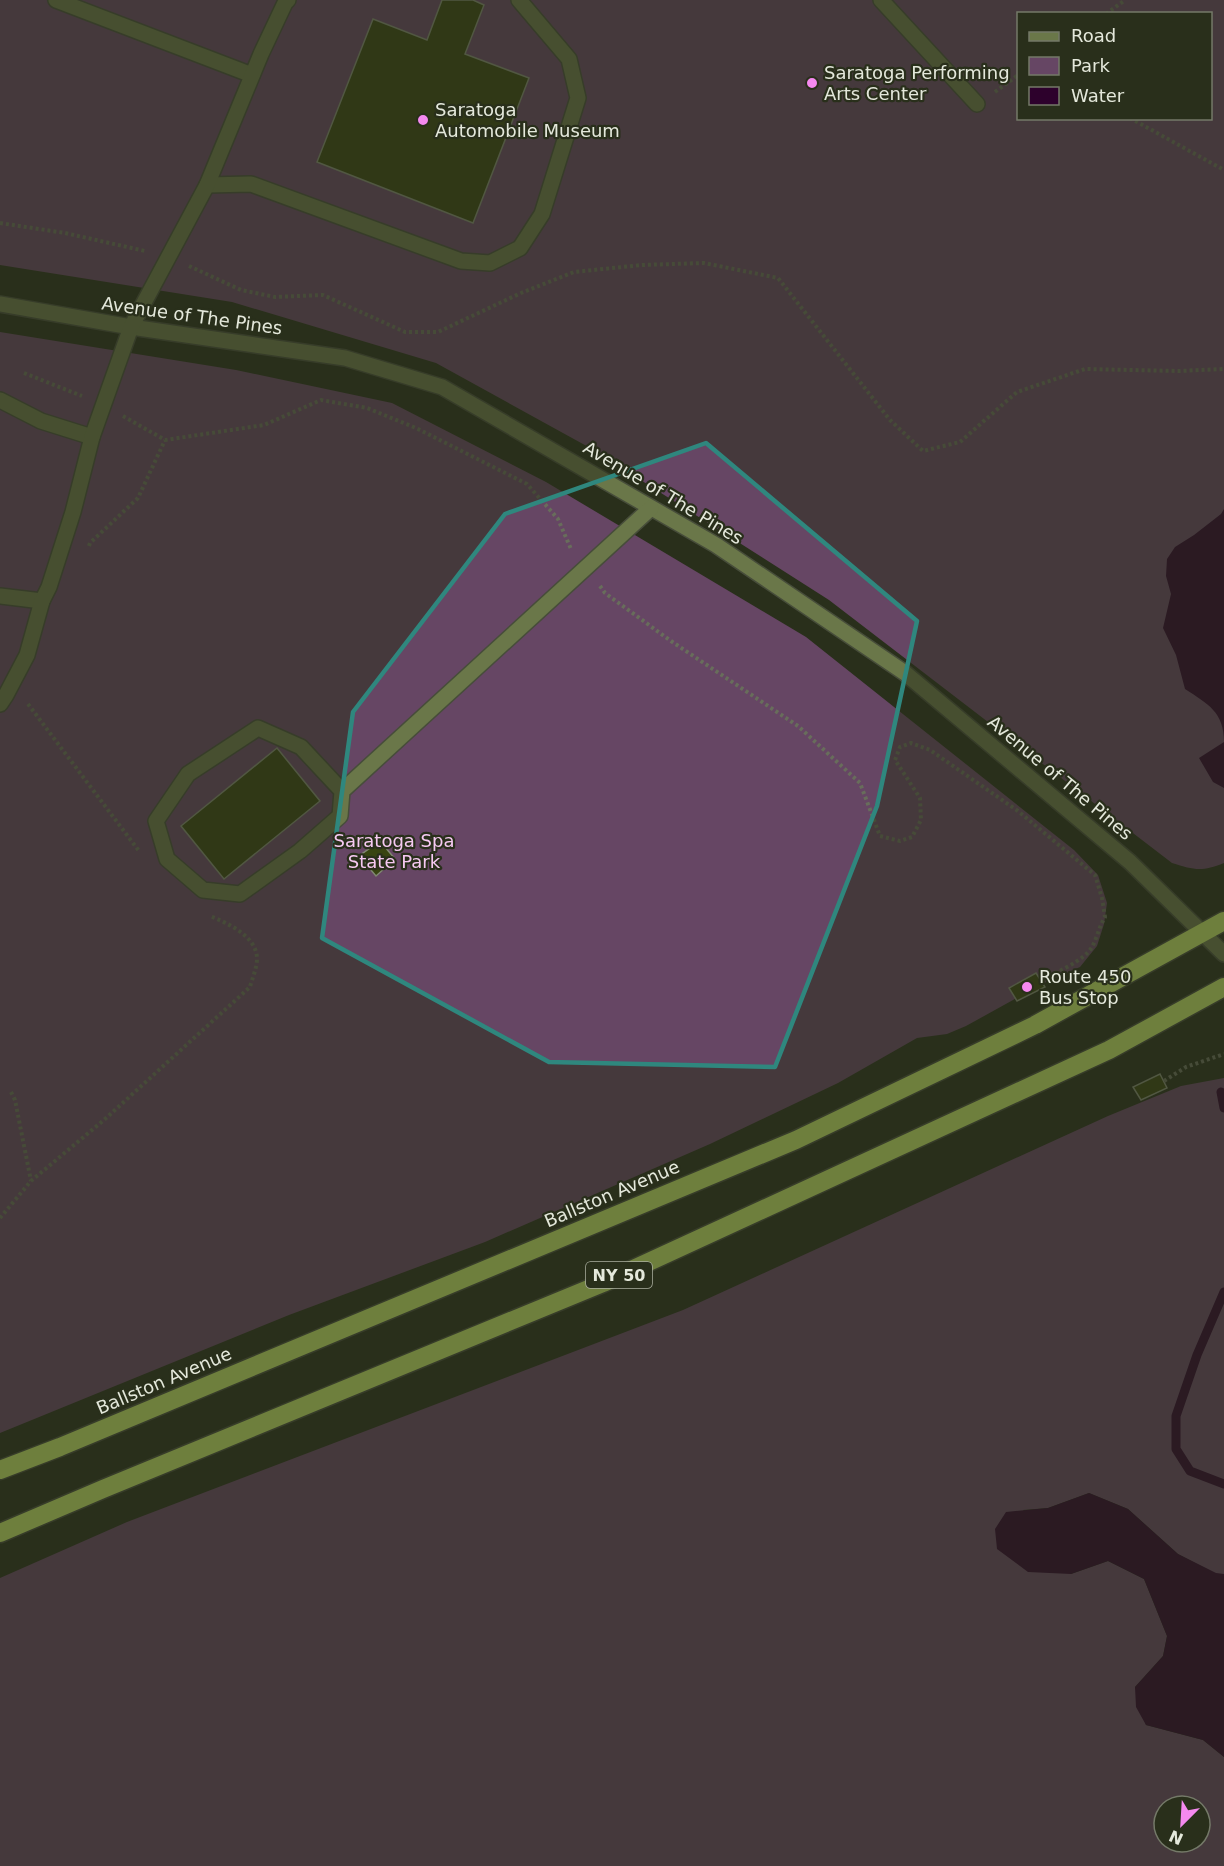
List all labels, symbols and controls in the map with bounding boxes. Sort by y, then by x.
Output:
legend [1017,12,1212,120]
text: Road [1071,25,1116,46]
text: Park [1071,55,1110,76]
place label: Saratoga Performing Arts Center [824,62,1010,104]
marker: Saratoga Performing Arts Center [805,76,819,90]
text: Water [1071,85,1125,106]
place label: Saratoga Automobile Museum [435,99,620,141]
marker: Saratoga Automobile Museum [416,113,430,127]
street label: Avenue of The Pines [100,292,284,339]
street label: Avenue of The Pines [580,437,747,548]
street label: Avenue of The Pines [984,711,1137,844]
park label: Saratoga Spa State Park [333,830,455,872]
place label: Route 450 Bus Stop [1039,966,1131,1008]
marker: Route 450 Bus Stop [1020,980,1034,994]
street label: Ballston Avenue [541,1156,683,1232]
road number: NY 50 [586,1262,652,1288]
street label: Ballston Avenue [93,1343,235,1419]
north arrow [1152,1794,1212,1854]
text: N [1166,1826,1186,1849]

